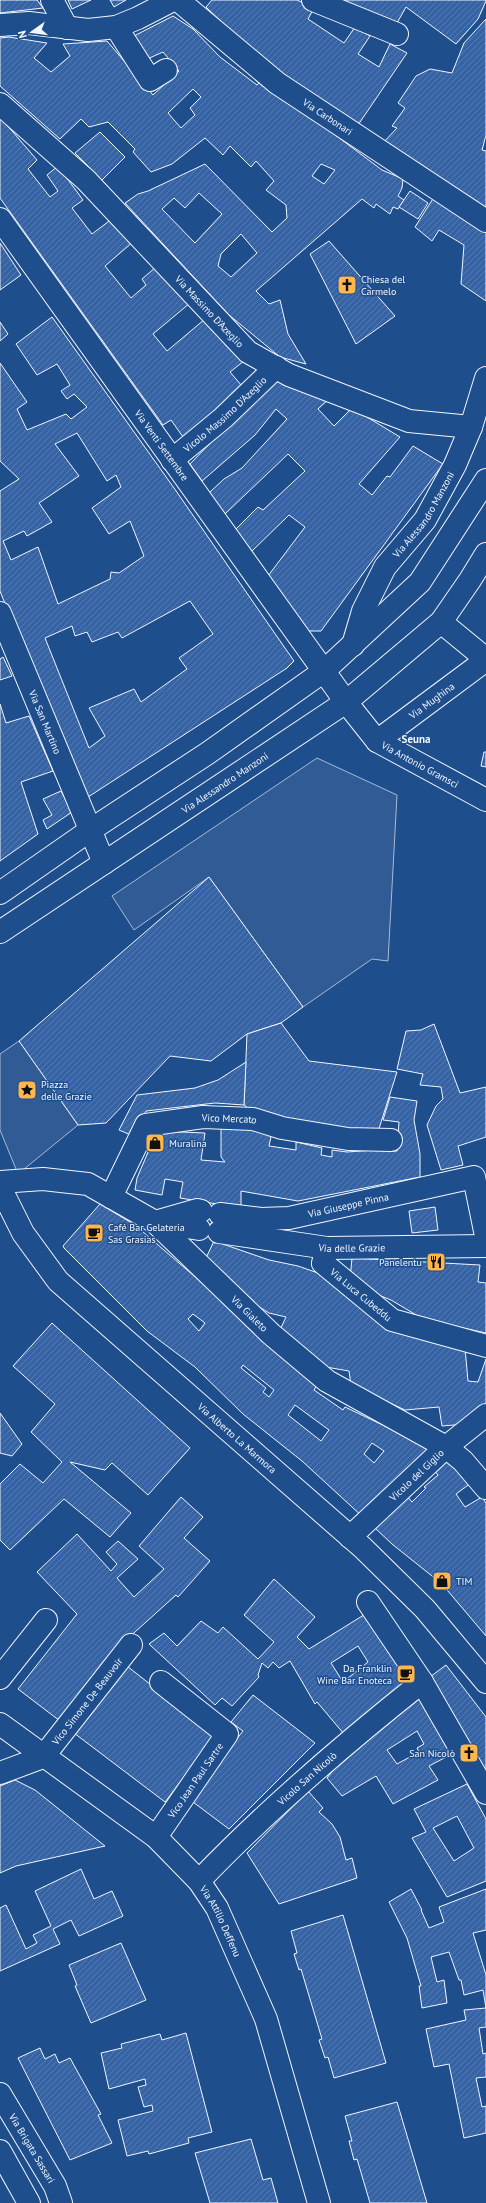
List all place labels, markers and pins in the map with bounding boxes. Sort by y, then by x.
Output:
place label: Chiesa del Carmelo [361,273,405,298]
church icon: Chiesa del Carmelo [336,274,358,296]
place label: Piazza delle Grazie [41,1078,92,1103]
place icon: Piazza delle Grazie [16,1079,38,1101]
shop icon: Muralina [144,1132,166,1154]
place label: Muralina [169,1137,207,1150]
place label: Café Bar Gelateria Sas Grasias [108,1221,185,1246]
cafe icon: Café Bar Gelateria Sas Grasias [83,1222,105,1244]
restaurant icon: Panelentu [425,1251,447,1273]
place label: Panelentu [379,1256,422,1269]
shop icon: TIM [431,1570,453,1592]
place label: TIM [456,1575,472,1588]
place label: Da Franklin Wine Bar Enoteca [317,1662,392,1687]
cafe icon: Da Franklin Wine Bar Enoteca [395,1663,417,1685]
church icon: San Nicolò [458,1742,480,1764]
place label: San Nicolò [409,1747,455,1760]

